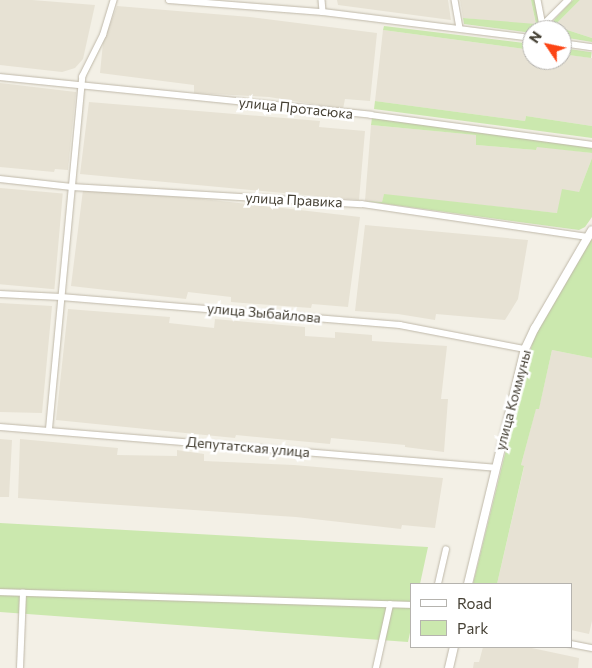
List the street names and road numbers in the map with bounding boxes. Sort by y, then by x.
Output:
street label: улица Протасюка [238,94,354,122]
street label: улица Правика [245,189,343,211]
street label: улица Зыбайлова [206,300,322,326]
street label: улица Коммуны [492,348,534,452]
street label: Депутатская улица [186,433,310,461]

